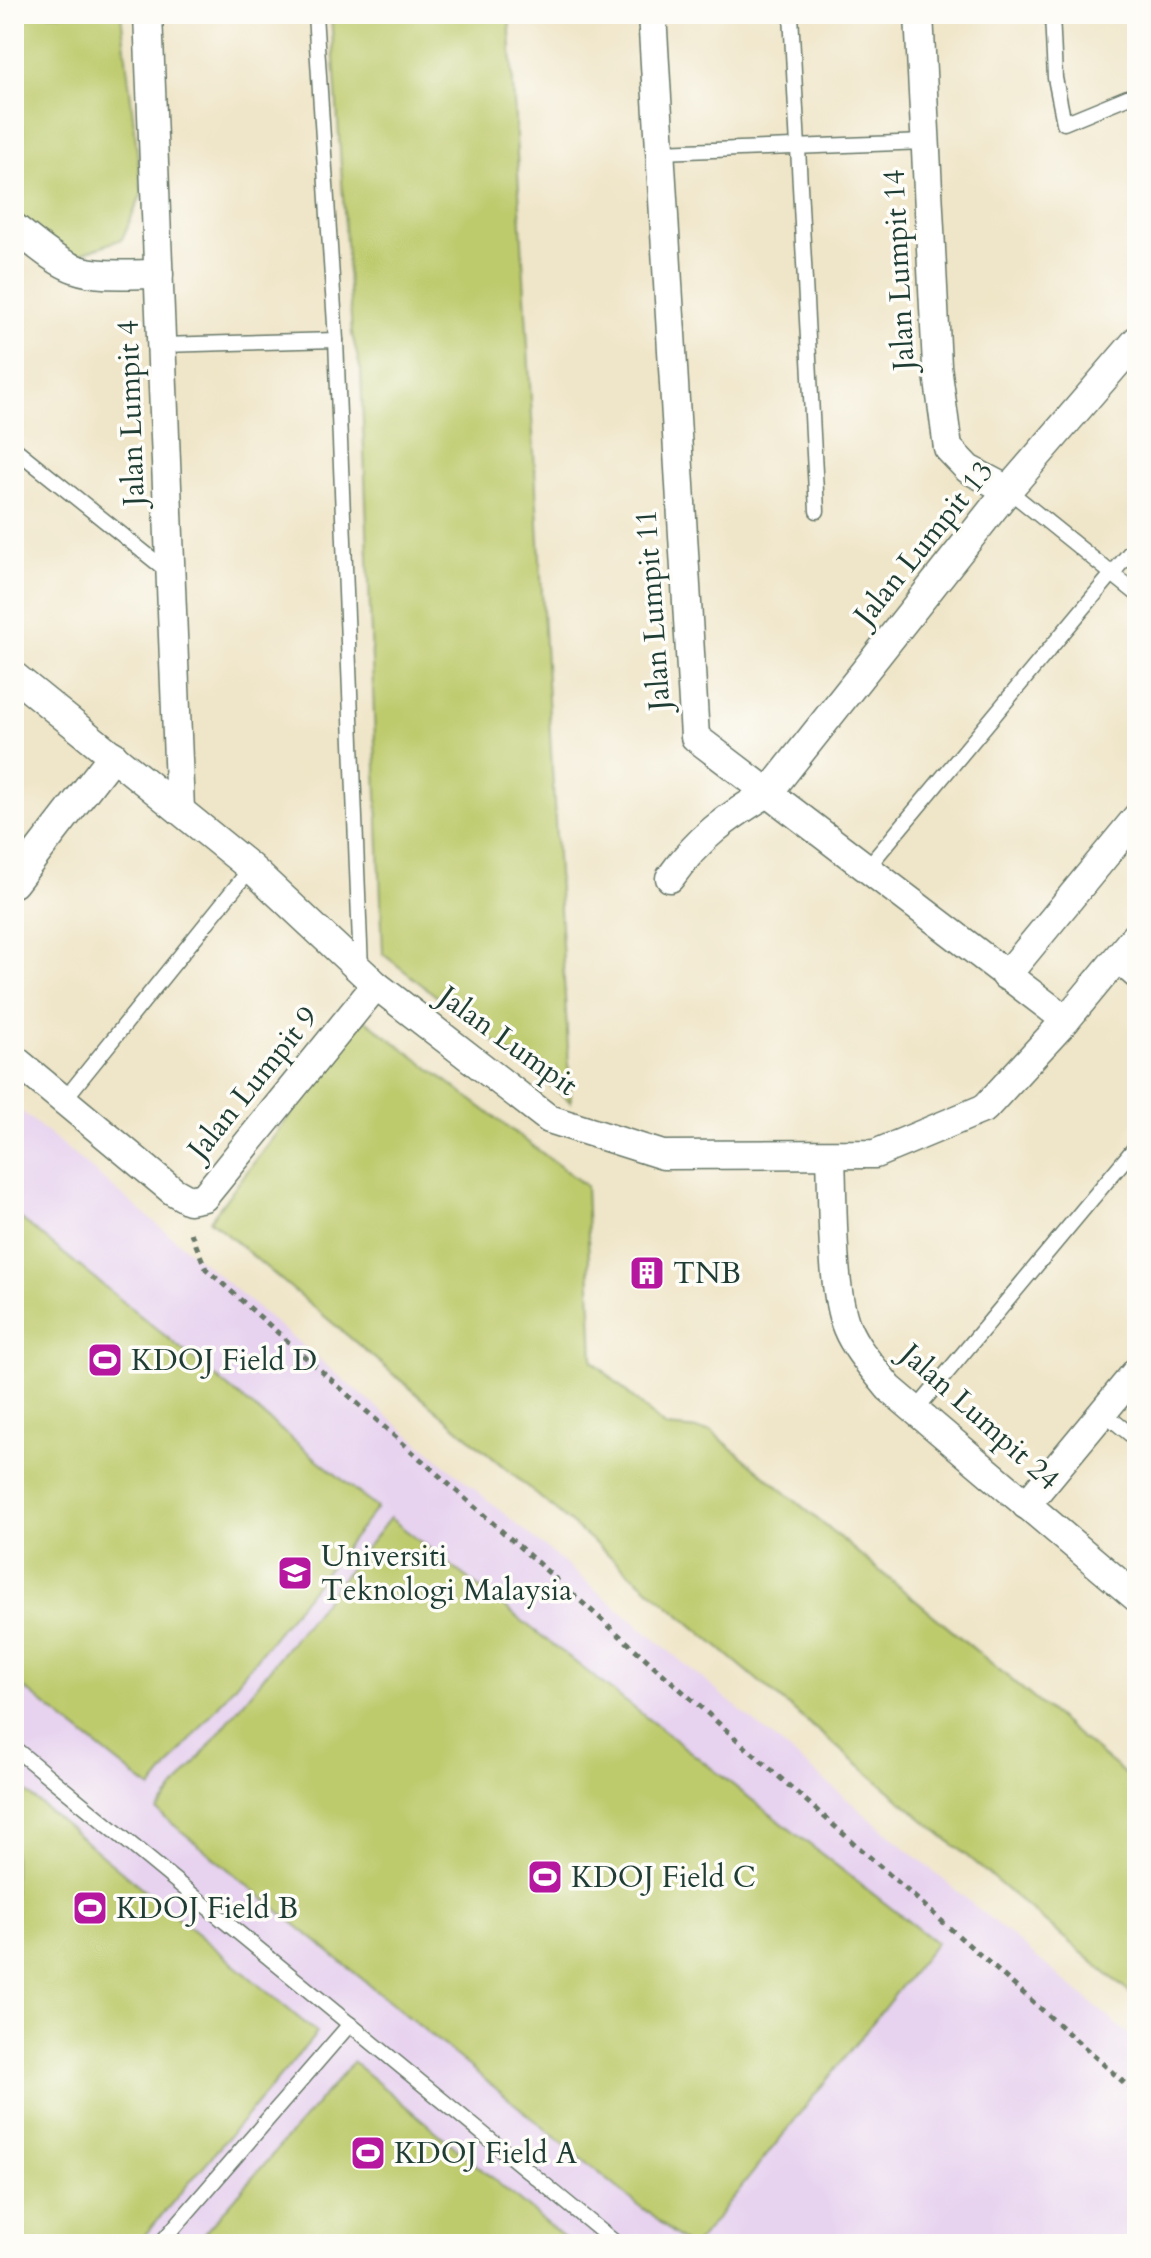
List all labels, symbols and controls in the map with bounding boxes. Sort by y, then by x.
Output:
street label: Jalan Lumpit 14 [873,168,925,376]
street label: Jalan Lumpit 4 [107,319,155,511]
street label: Jalan Lumpit 13 [842,452,1003,637]
street label: Jalan Lumpit 11 [626,508,681,716]
street label: Jalan Lumpit [427,974,586,1106]
street label: Jalan Lumpit 9 [176,998,327,1171]
place label: TNB [673,1253,741,1294]
building icon: TNB [628,1254,666,1292]
street label: Jalan Lumpit 24 [888,1332,1069,1500]
place label: KDOJ Field D [131,1340,317,1381]
sports icon: KDOJ Field D [86,1341,124,1379]
place label: Universiti Teknologi Malaysia [321,1536,572,1611]
school or university icon: Universiti Teknologi Malaysia [276,1554,314,1592]
place label: KDOJ Field C [571,1857,756,1898]
sports icon: KDOJ Field C [526,1858,564,1896]
place label: KDOJ Field B [116,1888,298,1929]
sports icon: KDOJ Field B [71,1889,109,1927]
place label: KDOJ Field A [394,2133,578,2174]
sports icon: KDOJ Field A [349,2134,387,2172]

